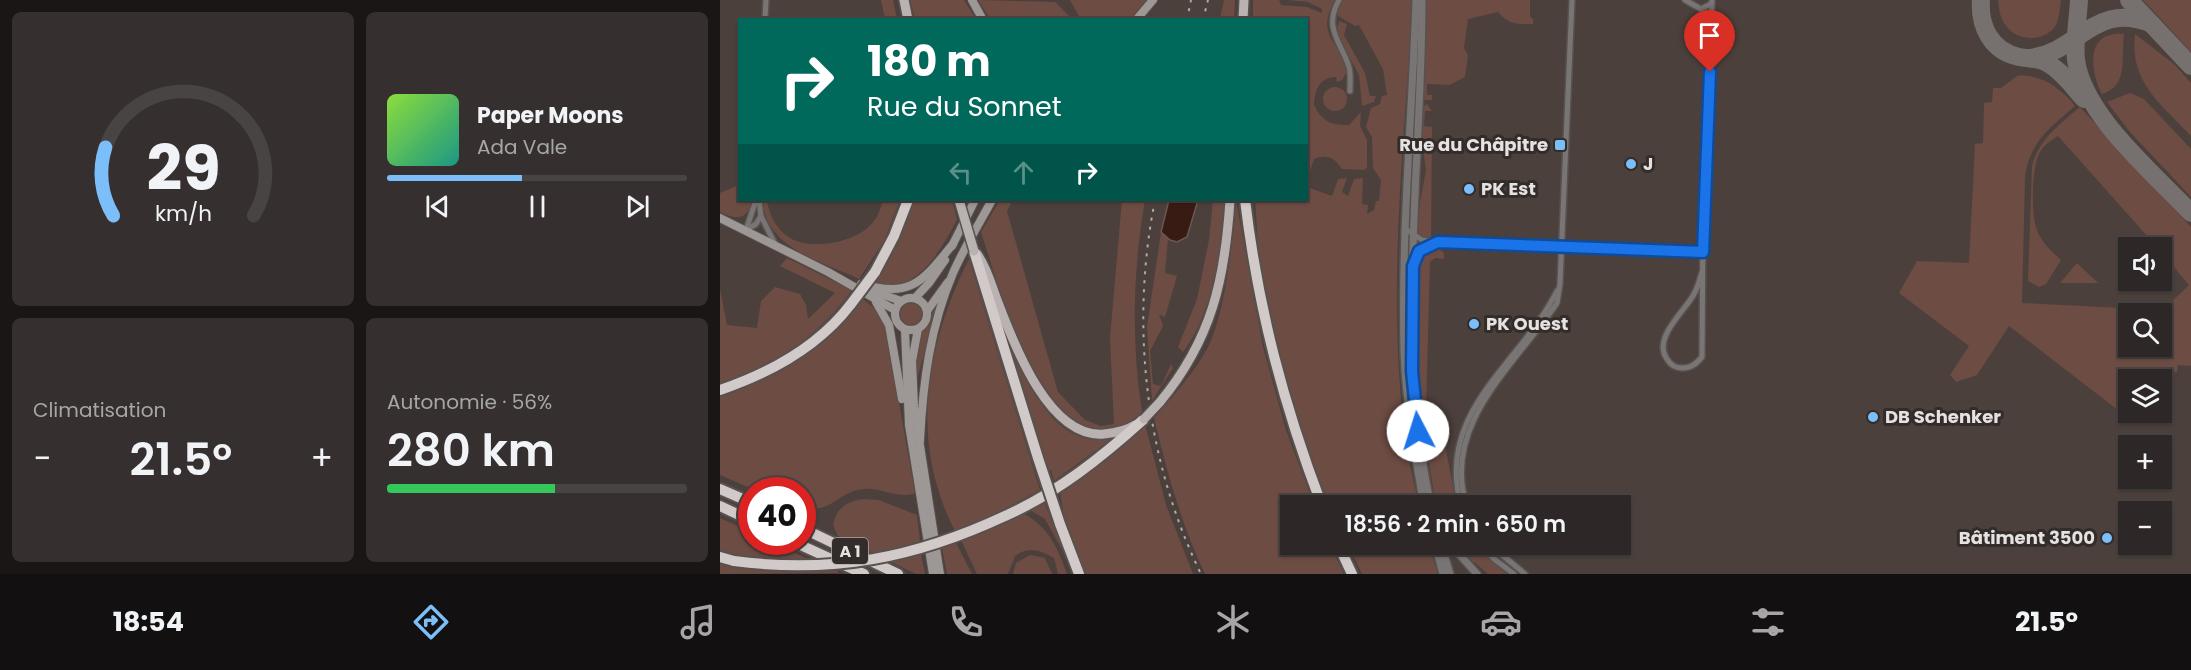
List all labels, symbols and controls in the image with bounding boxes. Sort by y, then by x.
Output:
pin [1684,10,1735,72]
icon: arrive [1693,19,1726,52]
text: 180 m [867,32,991,91]
icon: right [768,42,846,120]
text: Rue du Sonnet [867,88,1062,125]
text: Paper Moons [477,100,624,131]
text: 29 [146,124,220,212]
place label: Rue du Châpitre [1399,132,1548,157]
text: Ada Vale [477,133,567,161]
marker: Rue du Châpitre [1553,138,1567,152]
place label: J [1643,151,1653,176]
icon: left [944,156,977,189]
icon: ahead [1007,156,1040,189]
icon: right [1070,156,1103,189]
marker: J [1624,157,1638,171]
place label: PK Est [1481,176,1536,201]
marker: PK Est [1462,182,1476,196]
icon: previous [421,190,454,223]
icon: pause [521,190,554,223]
icon: next [621,190,654,223]
text: km/h [154,198,212,229]
map controls [2118,237,2172,555]
button: sound [2118,237,2172,291]
button: search [2118,303,2172,357]
place label: PK Ouest [1486,311,1568,336]
marker: PK Ouest [1467,317,1481,331]
button: layers [2118,369,2172,423]
text: Autonomie · 56% [387,388,552,416]
text: Climatisation [33,396,166,424]
position arrow [1386,399,1450,463]
place label: DB Schenker [1885,404,2001,429]
marker: DB Schenker [1866,410,1880,424]
text: 280 km [387,419,555,482]
text: 21.5° [129,428,232,491]
text: − [33,435,51,482]
text: + [310,435,333,482]
button: + [2118,435,2172,489]
speed limit sign: 40 [738,477,816,555]
button: − [2118,501,2172,555]
text: 18:56 · 2 min · 650 m [1345,509,1566,540]
place label: Bâtiment 3500 [1959,525,2095,550]
marker: Bâtiment 3500 [2100,531,2114,545]
road number: A 1 [832,538,868,564]
icon: directions [410,601,452,643]
icon: music [677,601,719,643]
icon: phone [945,601,987,643]
icon: climate [1212,601,1254,643]
icon: car [1480,601,1522,643]
icon: filters [1747,601,1789,643]
text: 18:54 [113,603,184,640]
text: 21.5° [2015,603,2078,640]

